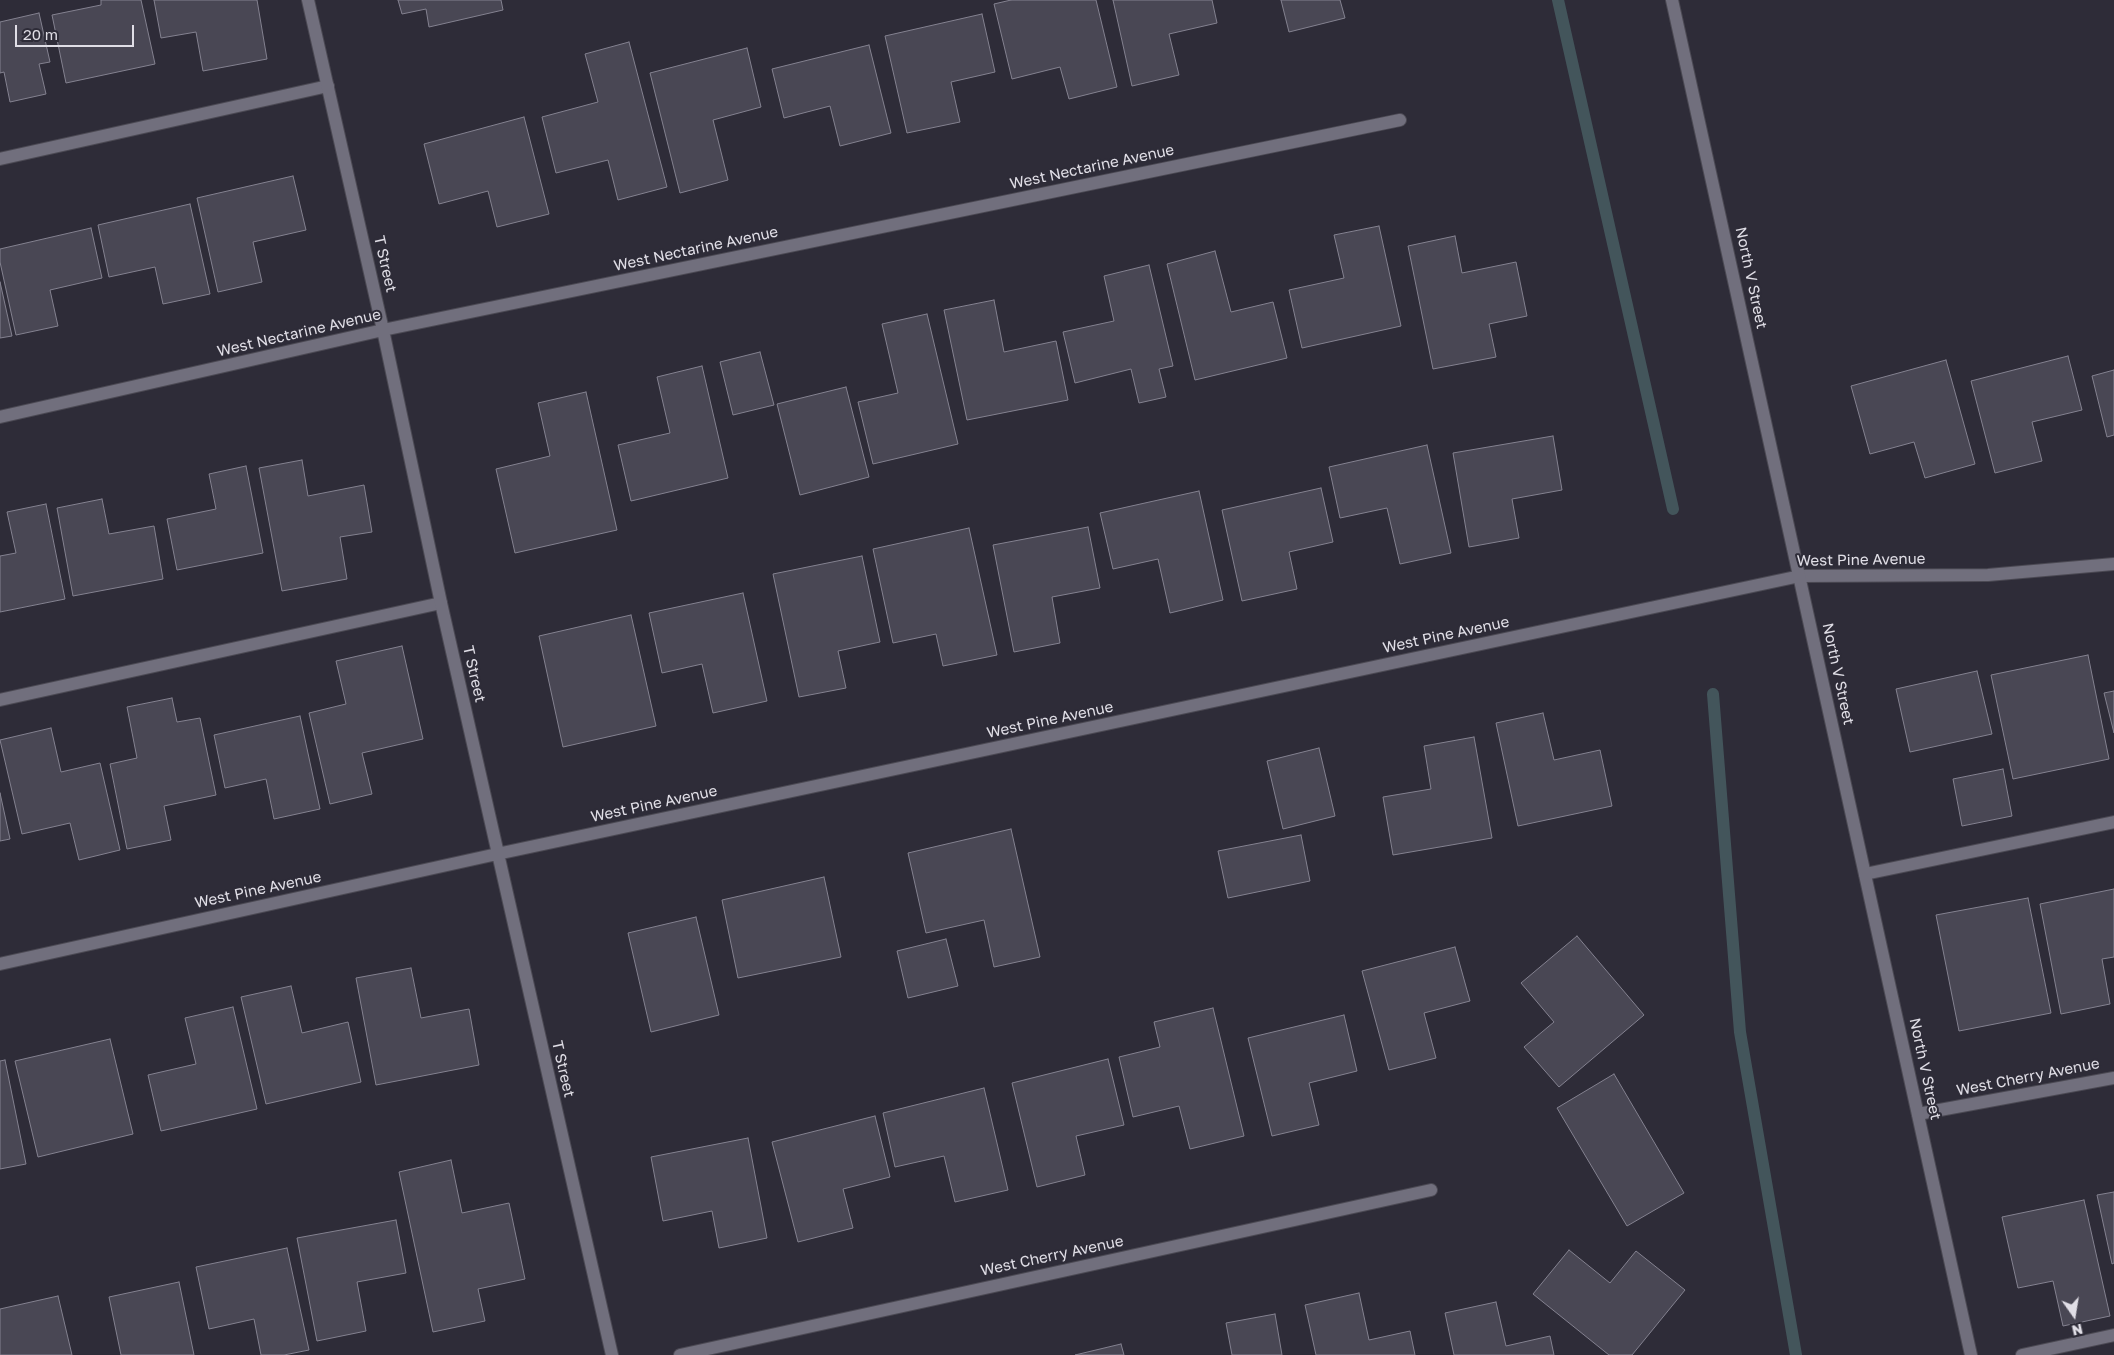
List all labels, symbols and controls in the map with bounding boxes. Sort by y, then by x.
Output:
scale bar [18,15,136,47]
text: 20 m [23,25,58,43]
street label: West Nectarine Avenue [1008,141,1176,193]
street label: West Nectarine Avenue [612,223,780,275]
street label: North V Street [1731,225,1771,331]
street label: T Street [370,234,400,294]
street label: West Nectarine Avenue [215,305,383,361]
street label: West Pine Avenue [1797,550,1925,570]
street label: West Pine Avenue [1381,613,1511,657]
street label: North V Street [1818,621,1858,727]
street label: T Street [459,644,489,704]
street label: West Pine Avenue [985,698,1115,742]
street label: West Pine Avenue [589,782,719,826]
street label: West Pine Avenue [193,868,323,912]
street label: North V Street [1905,1016,1945,1122]
street label: T Street [548,1039,578,1099]
street label: West Cherry Avenue [1955,1054,2101,1100]
street label: West Cherry Avenue [979,1232,1125,1280]
north arrow [2049,1290,2099,1340]
text: N [2070,1321,2085,1340]

